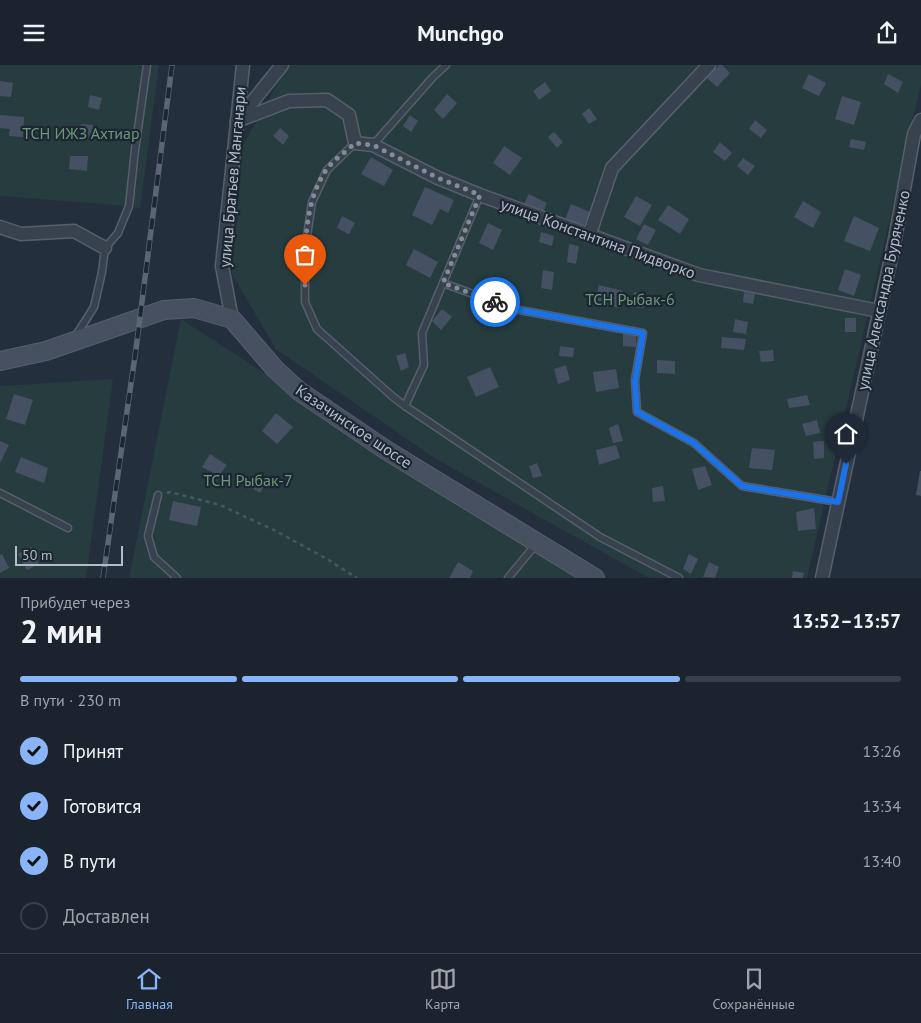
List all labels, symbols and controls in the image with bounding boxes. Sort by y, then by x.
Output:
icon: menu [20,19,48,47]
text: Munchgo [417,19,504,47]
icon: share [873,19,901,47]
street label: улица Братьев Манганари [214,86,250,268]
park label: ТСН ИЖЗ Ахтиар [22,123,140,143]
street label: улица Александра Буряченко [852,188,914,392]
street label: улица Константина Пидворко [498,193,698,283]
pin [284,234,326,285]
icon: bag [291,241,319,269]
courier [470,277,520,327]
icon: bike [481,288,509,316]
park label: ТСН Рыбак-6 [585,289,675,309]
street label: Казачинское шоссе [292,380,416,472]
pin [825,413,867,464]
icon: home [832,420,860,448]
park label: ТСН Рыбак-7 [203,470,293,490]
scale bar [15,543,122,566]
text: 50 m [22,546,52,564]
text: Прибудет через [20,592,130,612]
text: 13:52–13:57 [792,609,901,633]
text: 2 мин [20,610,102,652]
text: В пути · 230 m [20,690,121,710]
icon: check [20,737,48,765]
text: Принят [63,739,123,763]
text: 13:26 [863,741,901,761]
icon: check [20,792,48,820]
text: Готовится [63,794,141,818]
text: 13:34 [863,796,901,816]
icon: check [20,847,48,875]
text: В пути [63,849,116,873]
text: 13:40 [863,851,901,871]
text: Доставлен [63,904,150,928]
tab: Главная [126,965,173,1013]
tab: Карта [425,965,460,1013]
tab: Сохранённые [712,965,795,1013]

